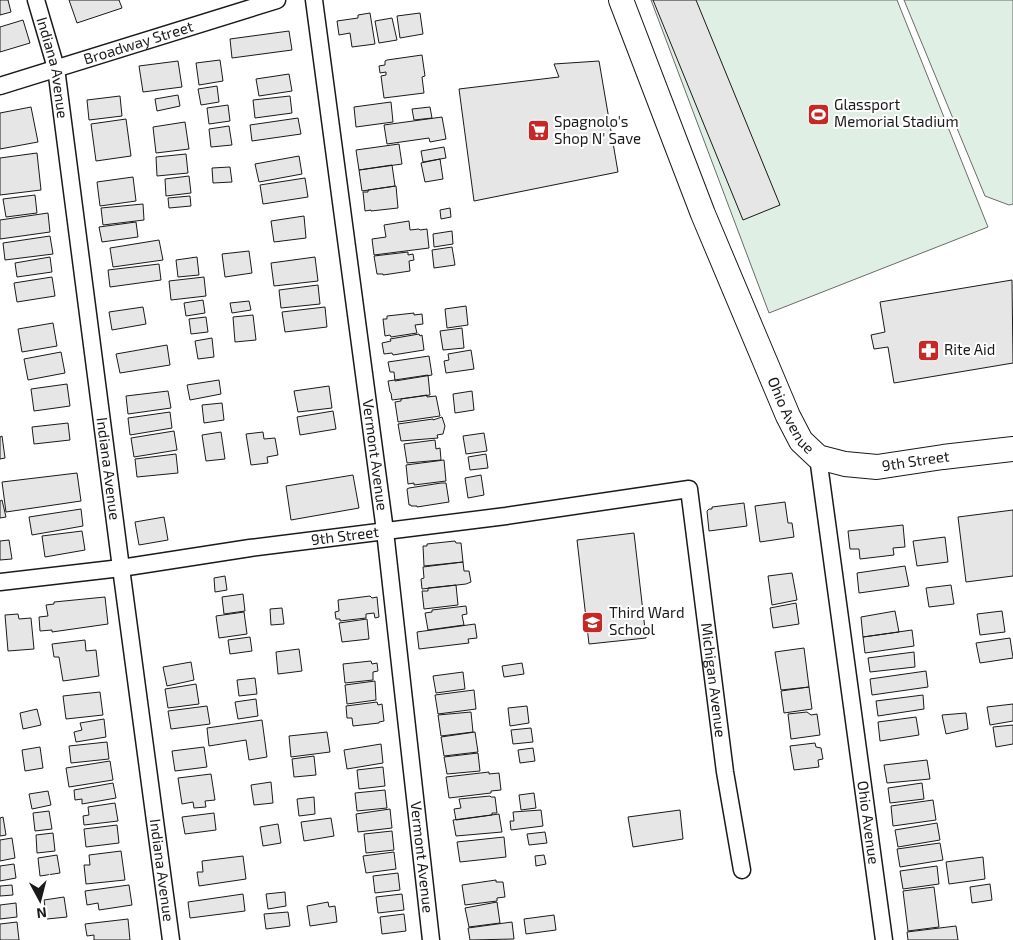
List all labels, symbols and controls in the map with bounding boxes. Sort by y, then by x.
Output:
street label: Indiana Avenue [33,15,72,119]
street label: Broadway Street [81,17,195,68]
place label: Glassport Memorial Stadium [834,95,959,130]
sports icon: Glassport Memorial Stadium [806,102,830,126]
place label: Spagnolo's Shop N' Save [554,112,641,147]
supermarket icon: Spagnolo's Shop N' Save [526,119,550,143]
pharmacy icon: Rite Aid [916,338,940,362]
place label: Rite Aid [944,340,995,358]
street label: Ohio Avenue [765,374,819,457]
street label: Vermont Avenue [359,398,392,512]
street label: Indiana Avenue [93,416,125,521]
street label: 9th Street [881,446,951,474]
street label: 9th Street [310,522,380,548]
place label: Third Ward School [609,603,685,638]
school or university icon: Third Ward School [581,610,605,634]
street label: Michigan Avenue [698,622,731,738]
street label: Ohio Avenue [854,779,884,865]
street label: Vermont Avenue [407,800,438,914]
street label: Indiana Avenue [147,818,178,923]
north arrow [15,875,65,925]
text: N [36,904,48,922]

